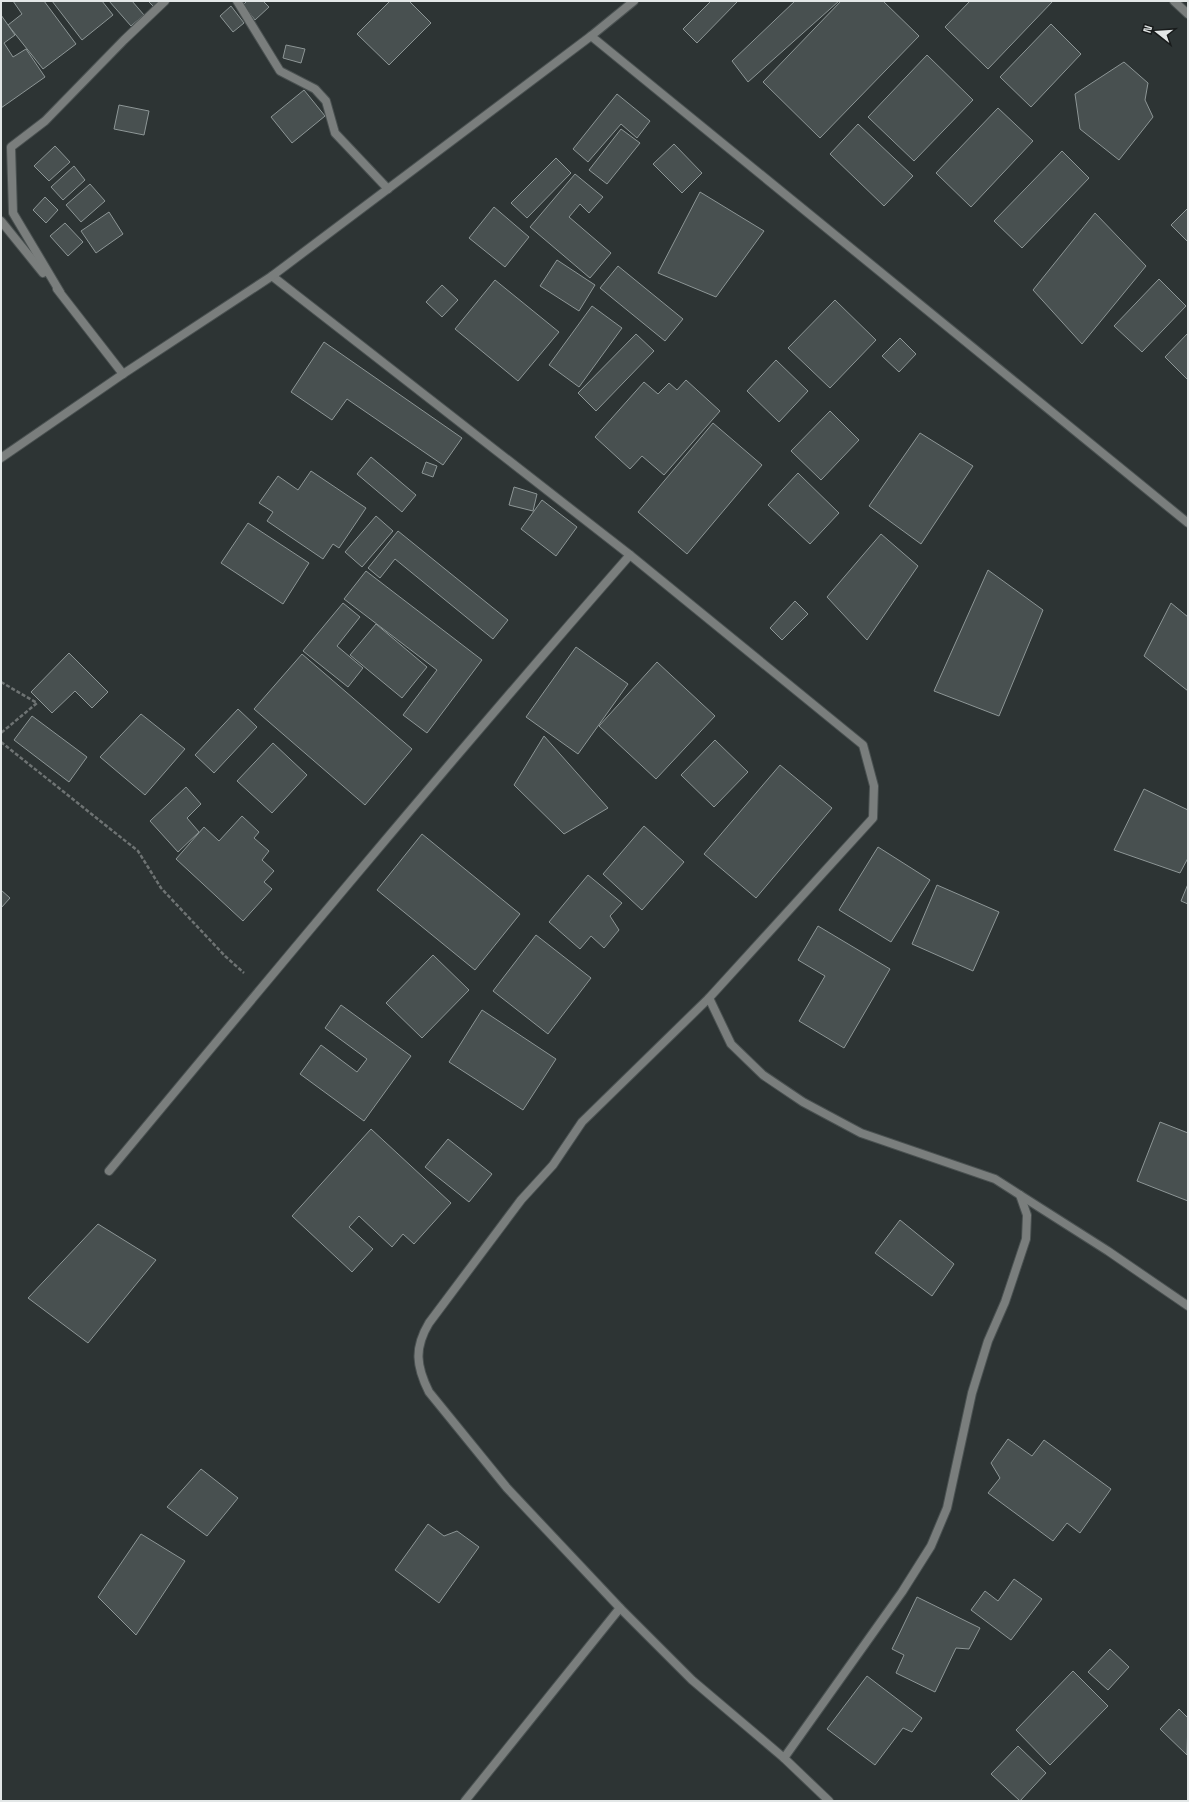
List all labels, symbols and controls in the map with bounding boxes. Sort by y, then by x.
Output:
north arrow [1137,12,1177,52]
text: N [1140,24,1155,35]

